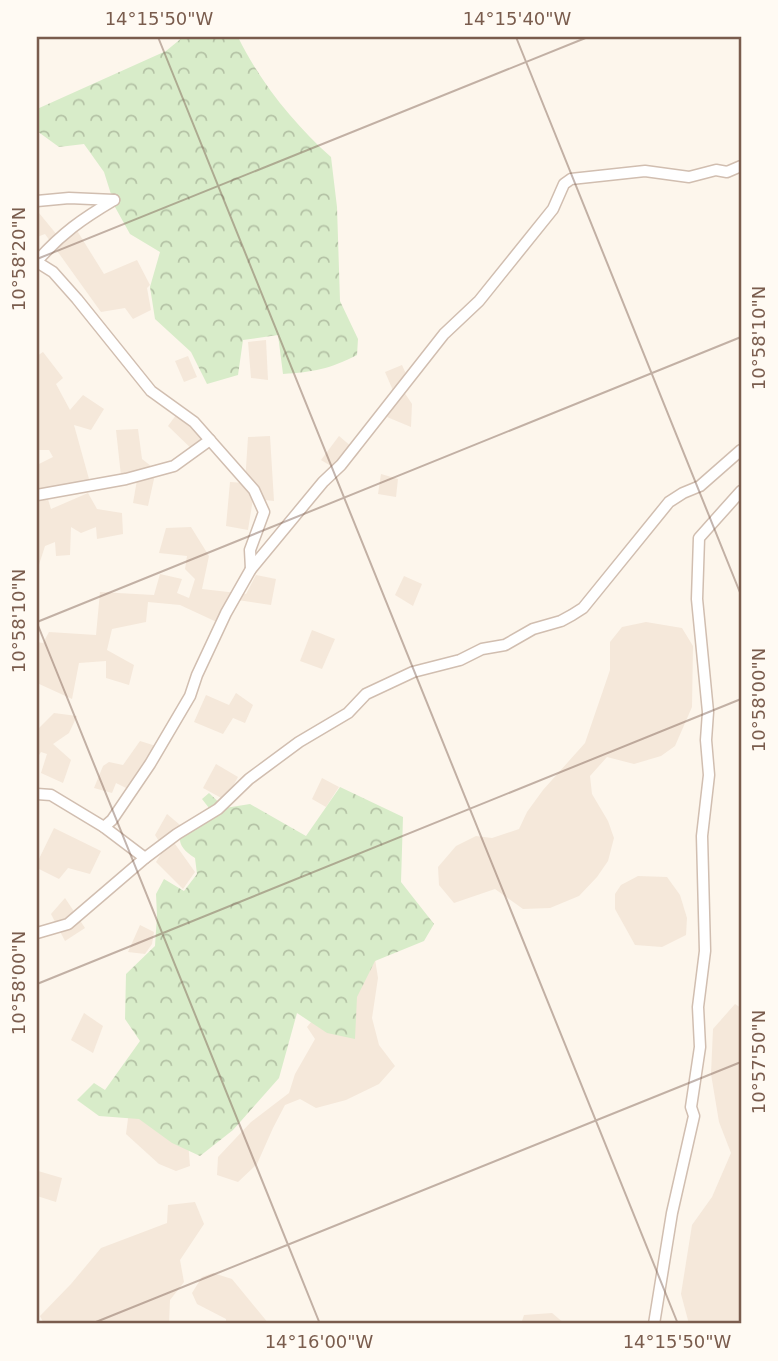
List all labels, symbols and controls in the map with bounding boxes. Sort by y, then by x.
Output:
text: 14°15'50"W [105,8,214,29]
text: 14°15'40"W [463,8,572,29]
text: 10°58'20"N [8,207,29,311]
text: 10°58'10"N [748,286,769,390]
text: 10°58'10"N [8,569,29,673]
text: 10°58'00"N [748,648,769,752]
text: 10°58'00"N [8,931,29,1035]
text: 10°57'50"N [748,1010,769,1114]
text: 14°16'00"W [265,1331,374,1352]
text: 14°15'50"W [623,1331,732,1352]

